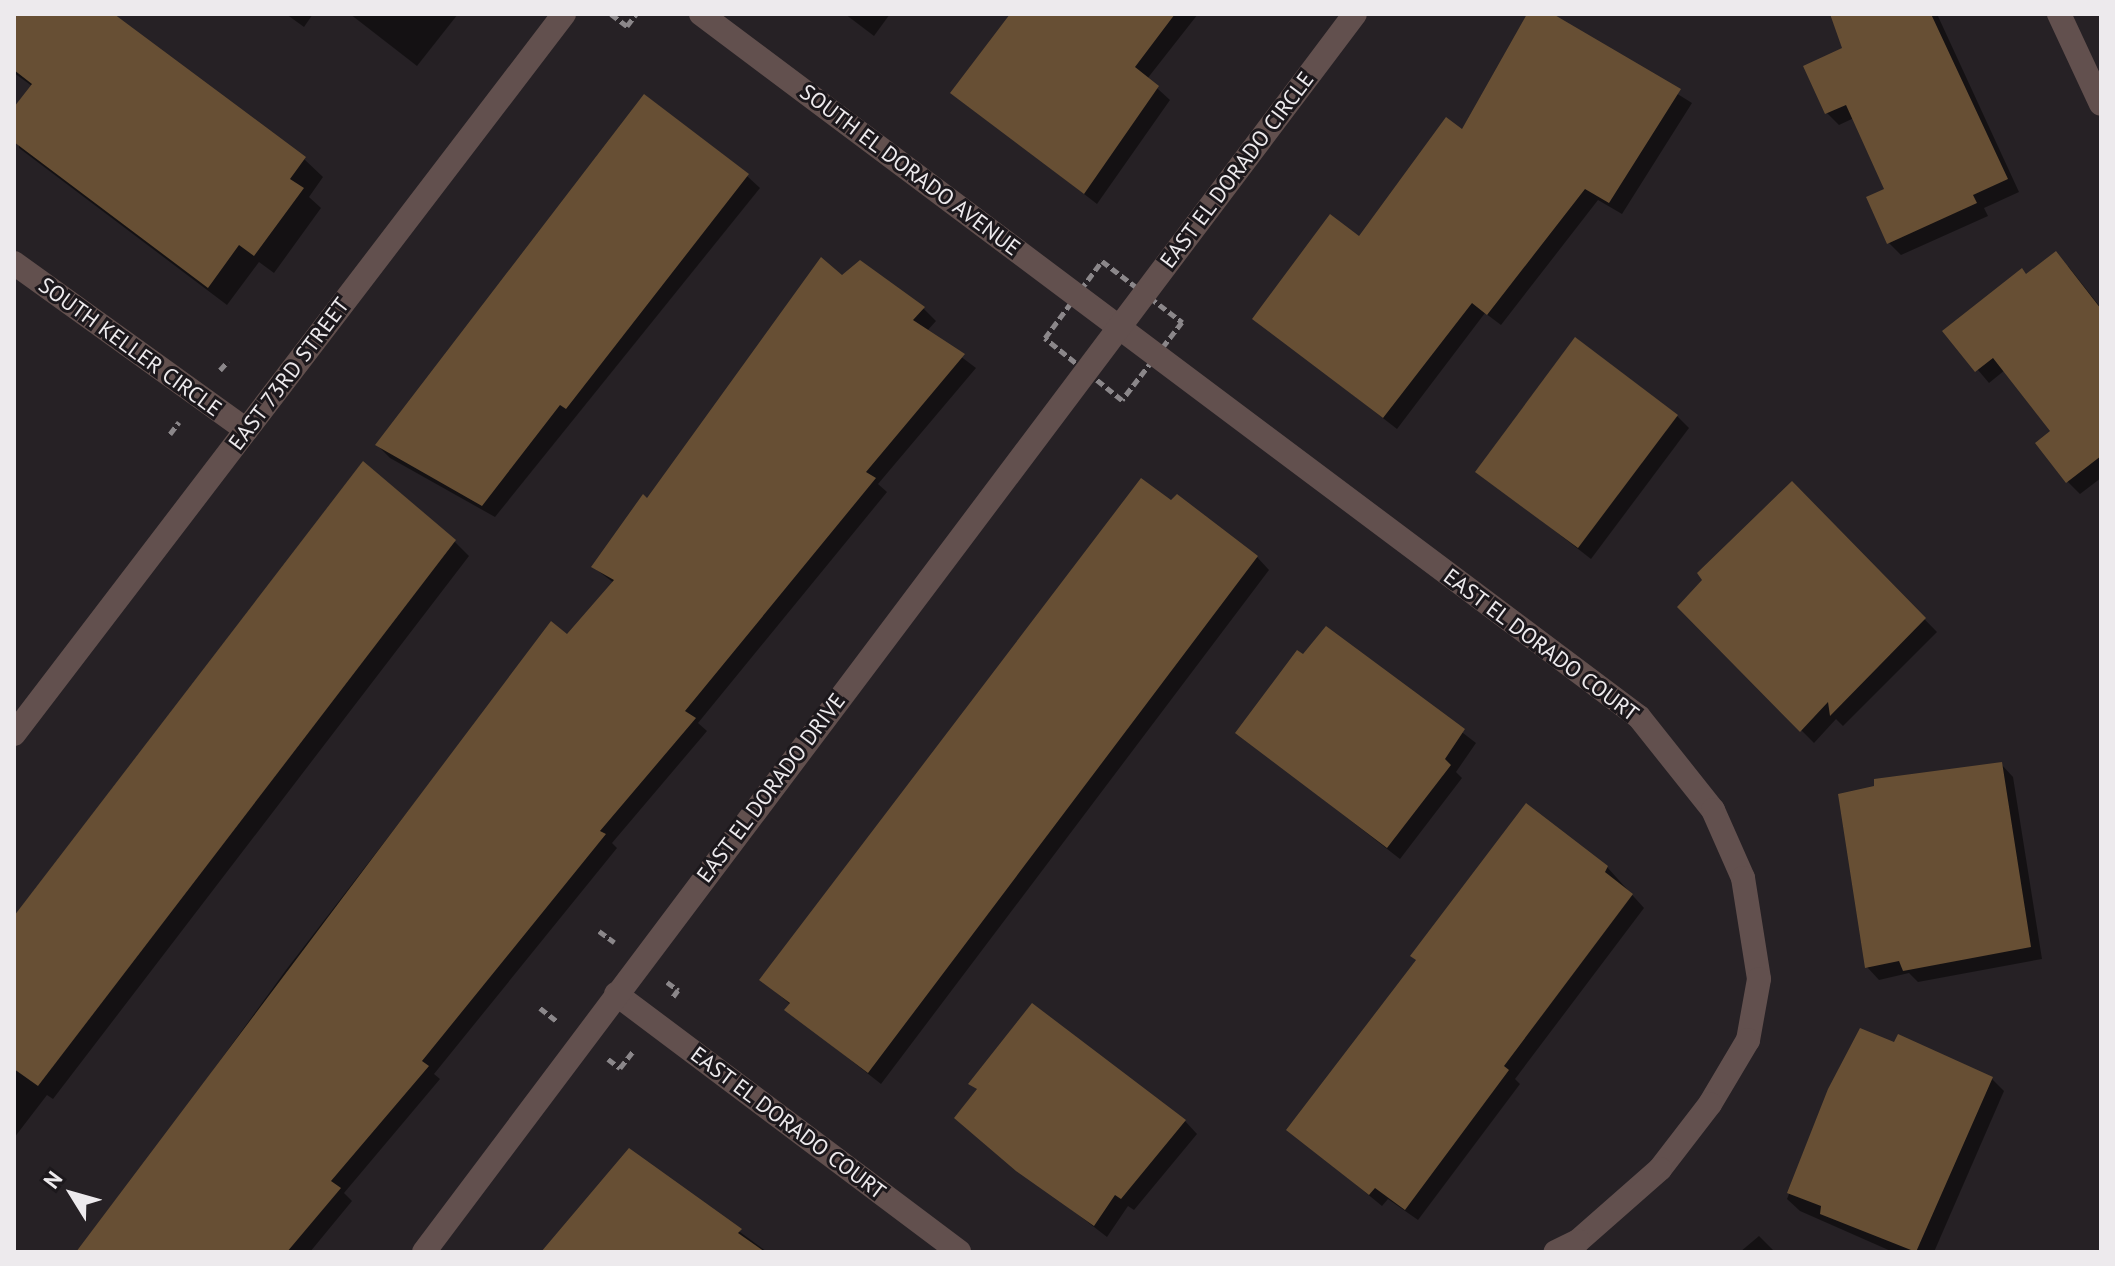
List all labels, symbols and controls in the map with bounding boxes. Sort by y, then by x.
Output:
street label: EAST EL DORADO CIRCLE [1154,66,1320,274]
street label: SOUTH EL DORADO AVENUE [794,78,1026,262]
street label: SOUTH KELLER CIRCLE [33,272,227,422]
street label: EAST 73RD STREET [223,292,355,456]
street label: EAST EL DORADO COURT [1438,563,1644,727]
street label: EAST EL DORADO DRIVE [691,688,851,888]
street label: EAST EL DORADO COURT [685,1041,891,1205]
north arrow [32,1154,112,1234]
text: N [37,1165,68,1194]

